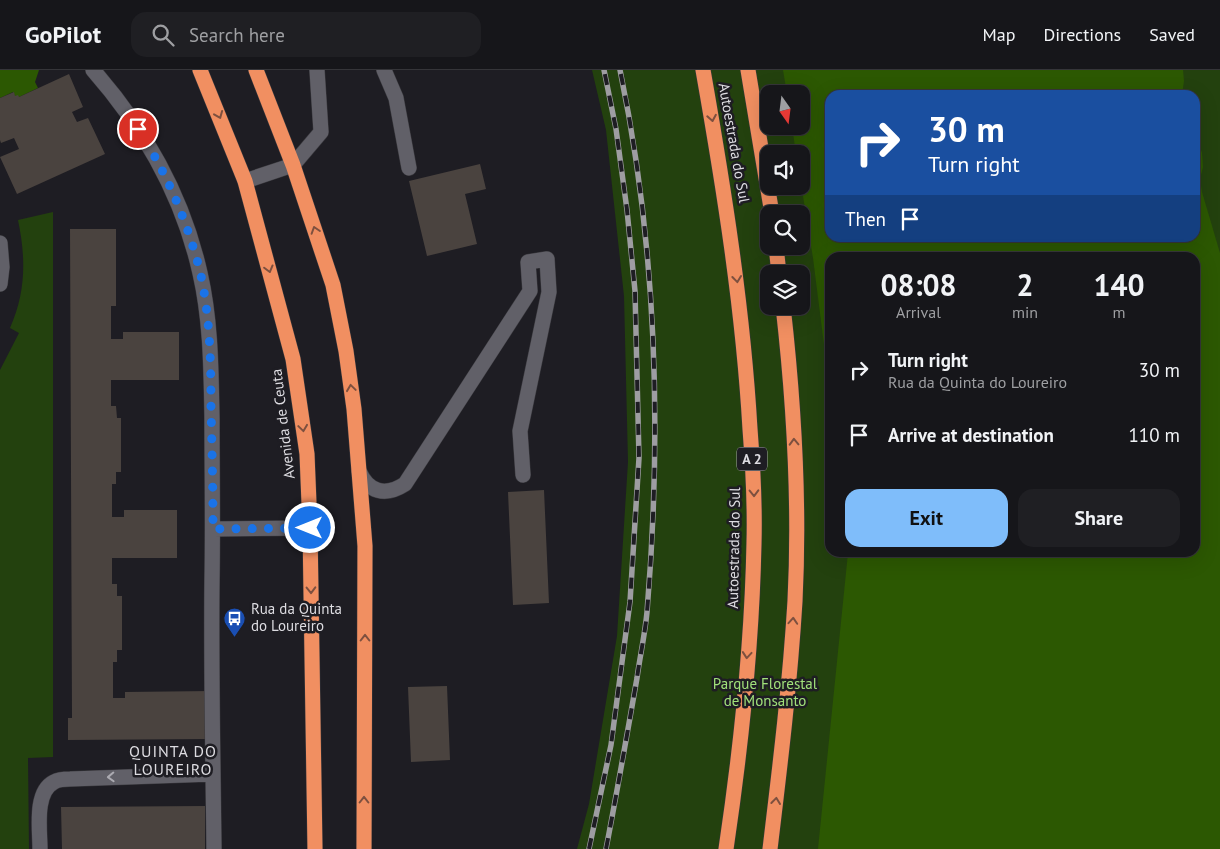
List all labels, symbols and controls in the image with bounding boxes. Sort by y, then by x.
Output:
search box [131,12,481,57]
text: GoPilot [25,19,101,50]
icon: search [149,21,177,49]
text: Search here [189,23,285,47]
text: Map [983,23,1015,46]
text: Directions [1043,23,1121,46]
text: Saved [1149,23,1195,46]
street label: Autoestrada do Sul [715,81,754,205]
north arrow [760,85,810,135]
map controls [760,85,810,315]
text: 30 m [928,106,1005,152]
pin [117,108,159,150]
one-way arrow [212,110,223,119]
icon: right [845,110,910,175]
one-way arrow [706,114,716,122]
icon: arrive [124,115,152,143]
button: sound [760,145,810,195]
text: Turn right [928,150,1020,178]
button: search [760,205,810,255]
icon: arrive [896,205,924,233]
text: Then [845,207,886,231]
one-way arrow [311,227,321,235]
one-way arrow [263,265,274,274]
button: layers [760,265,810,315]
text: 08:08 [880,265,957,304]
text: 2 [1017,265,1034,304]
text: 140 [1093,265,1145,304]
one-way arrow [731,275,742,283]
text: Arrival [896,302,941,322]
text: min [1012,302,1038,322]
text: m [1113,302,1126,322]
text: Turn right [888,348,968,372]
icon: right [845,356,873,384]
text: 30 m [1139,358,1180,382]
street label: Avenida de Ceuta [266,368,299,480]
text: Rua da Quinta do Loureiro [888,372,1067,392]
one-way arrow [346,384,357,392]
icon: arrive [845,421,873,449]
text: Arrive at destination [888,423,1054,447]
text: 110 m [1128,423,1180,447]
one-way arrow [297,424,308,432]
one-way arrow [788,437,799,445]
road number: A 2 [737,448,767,470]
street label: Autoestrada do Sul [723,487,744,609]
one-way arrow [748,489,759,497]
button: Exit [845,489,1008,547]
button: Share [1018,489,1180,547]
position arrow [283,501,335,553]
one-way arrow [306,586,316,594]
place label: Rua da Quinta do Loureiro [251,599,342,635]
bus stop icon: Rua da Quinta do Loureiro [223,606,247,637]
one-way arrow [788,617,799,625]
one-way arrow [360,634,370,642]
one-way arrow [742,651,753,659]
park label: Parque Florestal de Monsanto [713,674,818,710]
district label: QUINTA DO LOUREIRO [129,741,217,779]
one-way arrow [107,772,115,783]
one-way arrow [359,796,369,804]
one-way arrow [770,796,781,804]

